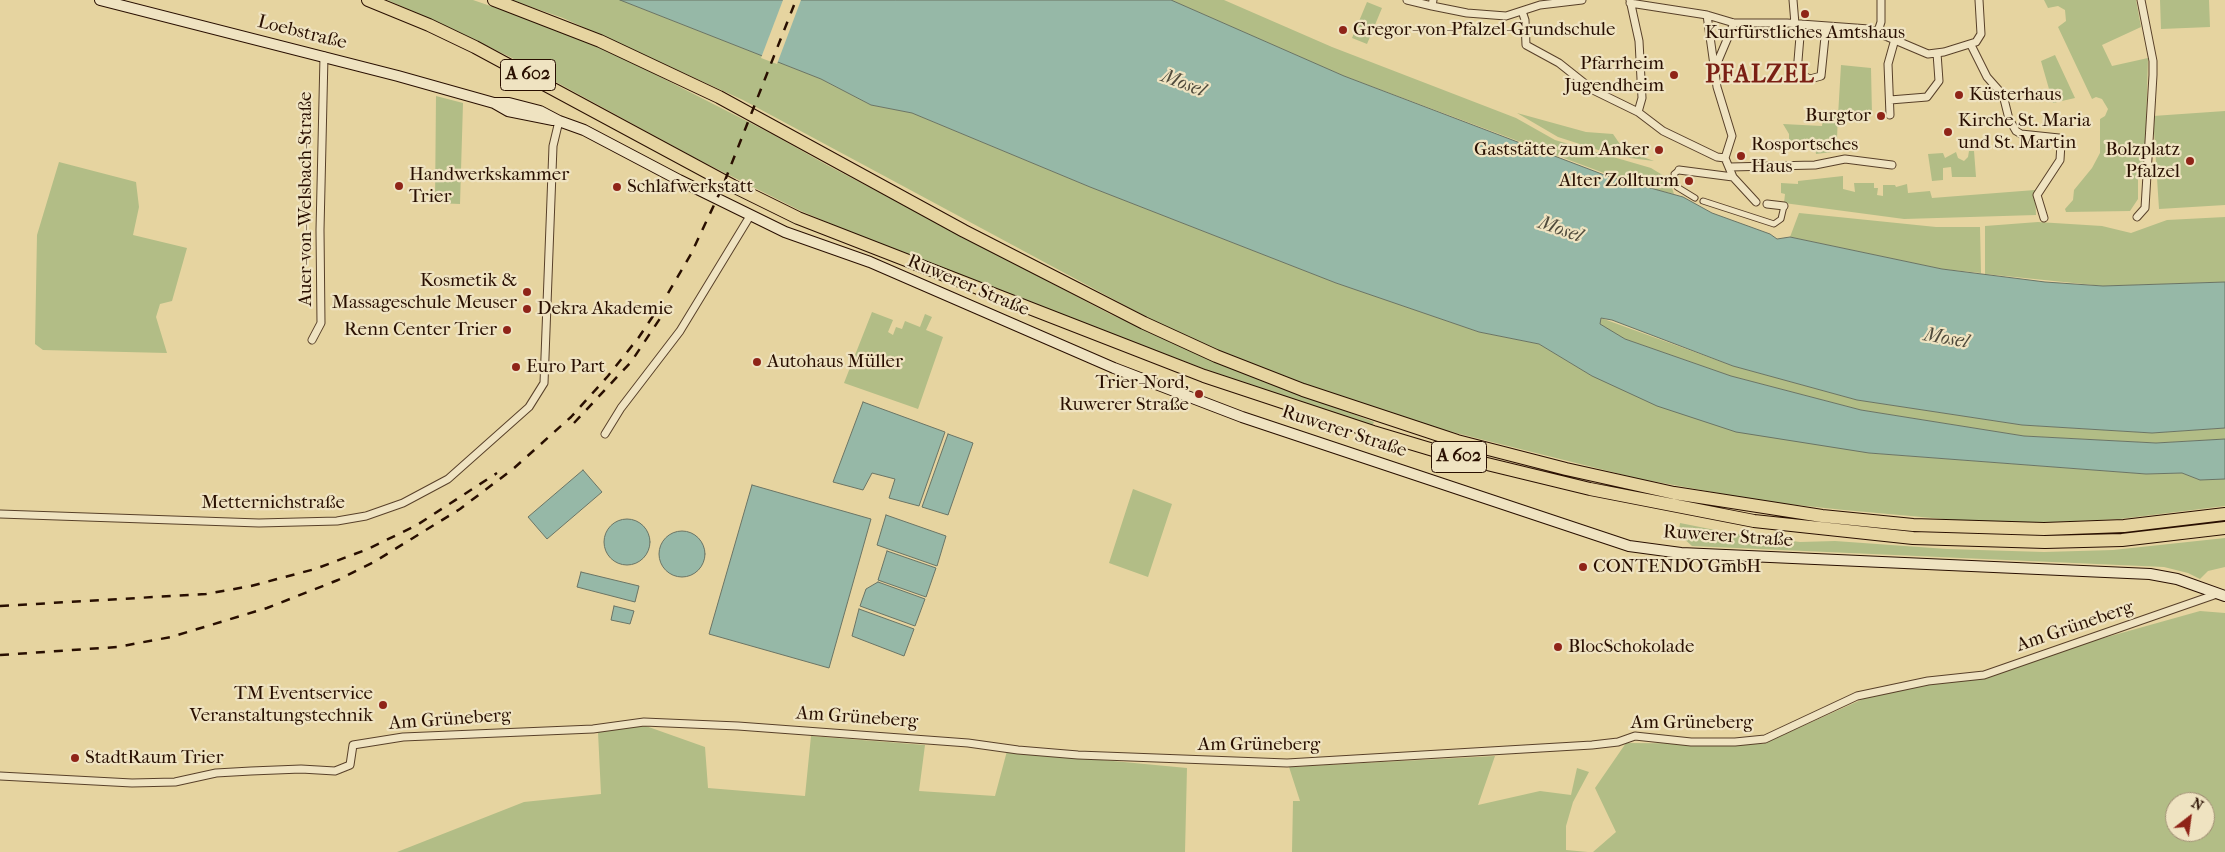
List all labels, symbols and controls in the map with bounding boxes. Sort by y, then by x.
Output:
marker: Kurfürstliches Amtshaus [1799,8,1811,20]
street label: Loebstraße [255,11,349,55]
place label: Gregor-von-Pfalzel-Grundschule [1353,19,1615,41]
place label: Kurfürstliches Amtshaus [1705,22,1905,44]
marker: Gregor-von-Pfalzel-Grundschule [1337,24,1349,36]
place label: Pfarrheim Jugendheim [1564,53,1664,97]
road number: A 602 [500,60,556,90]
district label: PFALZEL [1704,62,1816,90]
water label: Mosel [1158,65,1208,103]
marker: Pfarrheim Jugendheim [1668,69,1680,81]
place label: Küsterhaus [1969,84,2061,106]
marker: Küsterhaus [1953,89,1965,101]
street label: Auer-von-Welsbach-Straße [295,92,317,306]
place label: Burgtor [1805,105,1871,127]
marker: Burgtor [1875,110,1887,122]
place label: Kirche St. Maria und St. Martin [1958,110,2091,154]
marker: Kirche St. Maria und St. Martin [1942,126,1954,138]
place label: Rosportsches Haus [1751,134,1858,178]
place label: Gaststätte zum Anker [1474,139,1649,161]
place label: Bolzplatz Pfalzel [2105,139,2180,183]
marker: Gaststätte zum Anker [1653,144,1665,156]
marker: Rosportsches Haus [1735,150,1747,162]
marker: Bolzplatz Pfalzel [2184,155,2196,167]
place label: Handwerkskammer Trier [409,164,569,208]
place label: Alter Zollturm [1559,170,1679,192]
marker: Alter Zollturm [1683,175,1695,187]
place label: Schlafwerkstatt [627,176,753,198]
marker: Handwerkskammer Trier [393,180,405,192]
marker: Schlafwerkstatt [611,181,623,193]
water label: Mosel [1535,211,1585,249]
street label: Ruwerer Straße [904,250,1032,322]
place label: Kosmetik & Massageschule Meuser [332,270,517,314]
marker: Kosmetik & Massageschule Meuser [521,286,533,298]
place label: Dekra Akademie [537,298,673,320]
marker: Dekra Akademie [521,303,533,315]
place label: Renn Center Trier [344,319,497,341]
water label: Mosel [1922,323,1970,355]
marker: Renn Center Trier [501,324,513,336]
place label: Autohaus Müller [767,351,903,373]
place label: Euro Part [526,356,605,378]
marker: Autohaus Müller [751,356,763,368]
marker: Euro Part [510,361,522,373]
place label: Trier-Nord, Ruwerer Straße [1059,372,1189,416]
marker: Trier-Nord, Ruwerer Straße [1193,388,1205,400]
street label: Ruwerer Straße [1279,401,1409,463]
road number: A 602 [1432,442,1486,472]
street label: Metternichstraße [201,492,345,514]
street label: Ruwerer Straße [1662,521,1794,553]
place label: CONTENDO GmbH [1593,556,1761,578]
marker: CONTENDO GmbH [1577,561,1589,573]
street label: Am Grüneberg [2013,596,2137,658]
place label: BlocSchokolade [1568,636,1694,658]
marker: BlocSchokolade [1552,641,1564,653]
place label: TM Eventservice Veranstaltungstechnik [189,683,373,727]
marker: TM Eventservice Veranstaltungstechnik [377,699,389,711]
street label: Am Grüneberg [795,702,919,734]
street label: Am Grüneberg [388,704,512,736]
street label: Am Grüneberg [1631,712,1753,734]
street label: Am Grüneberg [1198,734,1320,756]
place label: StadtRaum Trier [85,747,223,769]
marker: StadtRaum Trier [69,752,81,764]
north arrow [2165,792,2215,842]
text: N [2188,794,2206,814]

